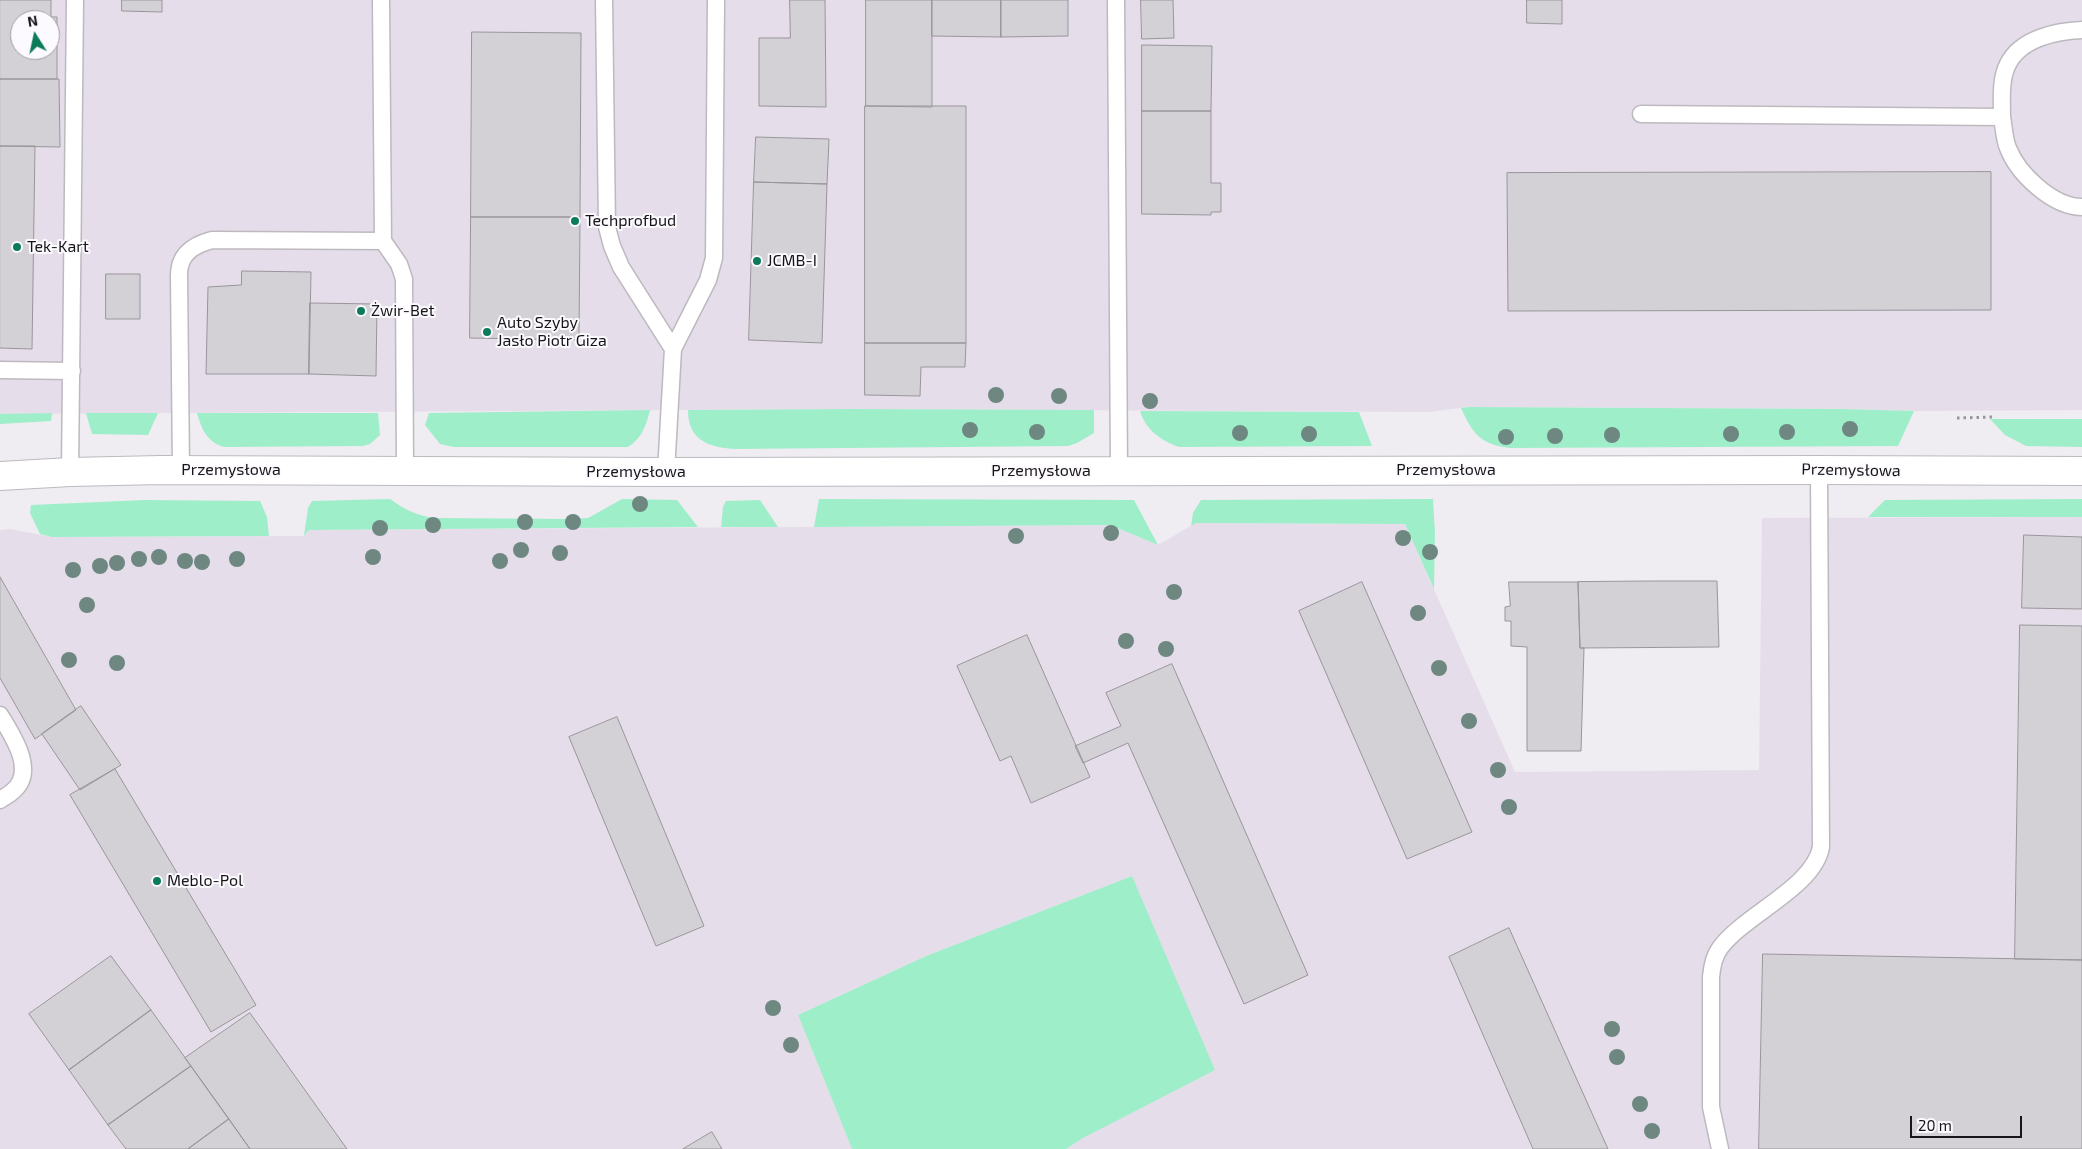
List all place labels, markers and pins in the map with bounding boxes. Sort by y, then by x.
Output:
place label: Techprofbud [585,211,676,231]
marker: Techprofbud [569,215,581,227]
place label: Tek-Kart [27,237,89,257]
marker: Tek-Kart [11,241,23,253]
place label: JCMB-I [767,251,817,271]
marker: JCMB-I [751,255,763,267]
place label: Żwir-Bet [371,301,435,321]
marker: Żwir-Bet [355,305,367,317]
place label: Auto Szyby Jasło Piotr Giza [497,313,607,351]
marker: Auto Szyby Jasło Piotr Giza [481,326,493,338]
place label: Meblo-Pol [167,871,243,891]
marker: Meblo-Pol [151,875,163,887]

